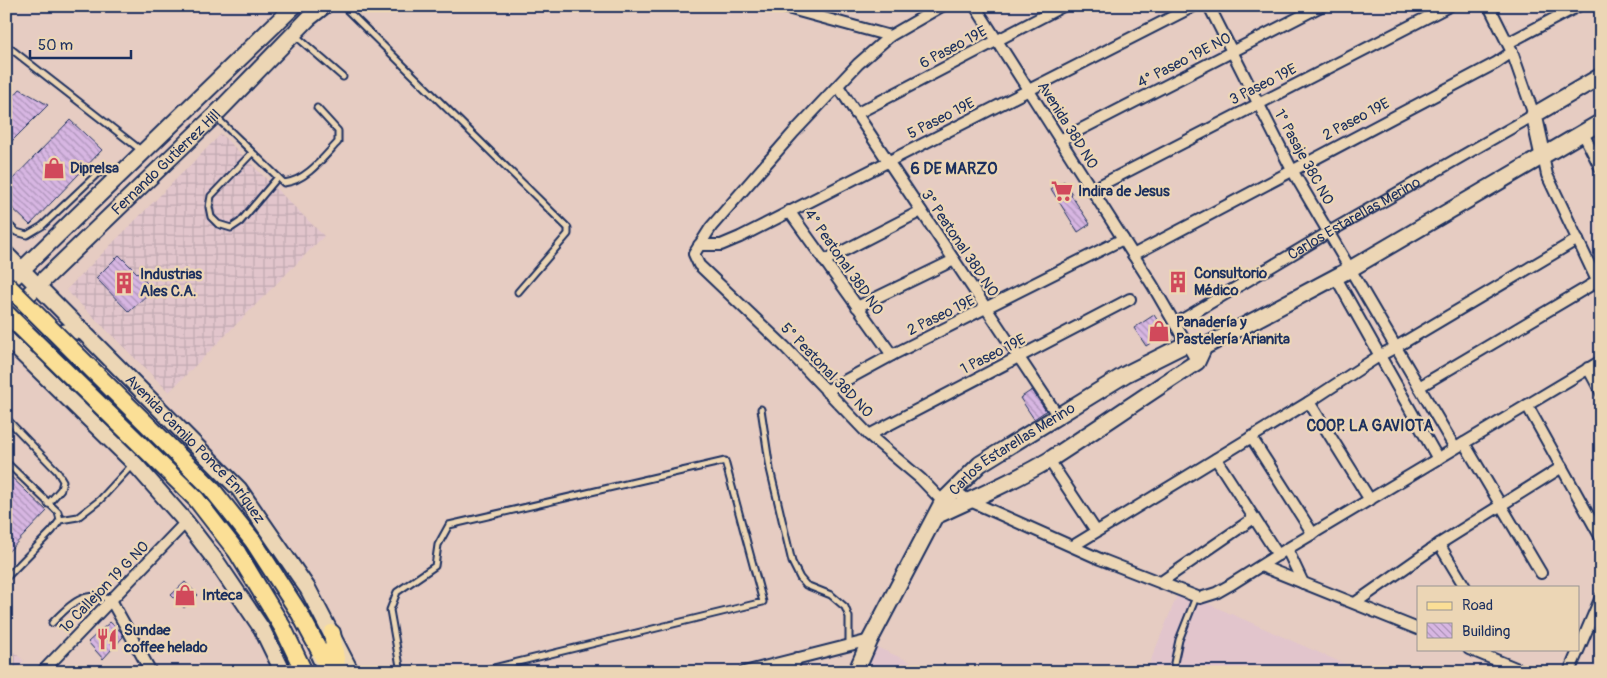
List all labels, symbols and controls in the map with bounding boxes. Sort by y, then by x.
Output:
street label: 6 Paseo 19E [916,22,990,73]
scale bar [30,28,131,60]
street label: 4° Paseo 19E NO [1134,29,1234,92]
text: 50 m [38,36,73,55]
street label: 3 Paseo 19E [1226,59,1300,110]
street label: Avenida 38D NO [1033,78,1102,173]
street label: 5 Paseo 19E [904,93,978,143]
street label: 2 Paseo 19E [1319,94,1393,145]
street label: Fernando Gutierrez Hill [107,105,225,220]
street label: 1° Pasaje 38C NO [1270,106,1338,208]
shop icon: Diprelsa [41,155,67,181]
place label: Diprelsa [70,159,119,178]
district label: 6 DE MARZO [911,159,997,179]
street label: Carlos Estarellas Merino [1284,173,1424,264]
supermarket icon: Indira de Jesus [1049,178,1075,204]
place label: Indira de Jesus [1078,182,1170,201]
street label: 3° Peatonal 38D NO [917,186,1002,300]
street label: 4° Peatonal 38D NO [800,206,887,319]
place label: Consultorio Médico [1194,264,1267,300]
place label: Industrias Ales C.A. [140,265,202,301]
building icon: Consultorio Médico [1165,269,1191,295]
building icon: Industrias Ales C.A. [111,270,137,296]
street label: 2 Paseo 19E [904,291,978,340]
place label: Panadería y Pastelería Arianita [1176,313,1290,349]
shop icon: Panadería y Pastelería Arianita [1146,318,1172,344]
street label: 5° Peatonal 38D NO [777,319,877,422]
street label: 1 Paseo 19E [957,330,1029,379]
street label: Avenida Camilo Ponce Enríquez [121,371,269,528]
street label: Carlos Estarellas Merino [945,399,1079,500]
district label: COOP. LA GAVIOTA [1306,416,1434,436]
street label: 1º Callejon 19 G NO [56,537,153,637]
shop icon: Inteca [172,582,198,608]
place label: Inteca [202,586,243,605]
legend [1417,586,1580,650]
text: Road [1462,596,1493,615]
place label: Sundae coffee helado [123,621,208,657]
text: Building [1462,622,1510,641]
restaurant icon: Sundae coffee helado [94,626,120,652]

